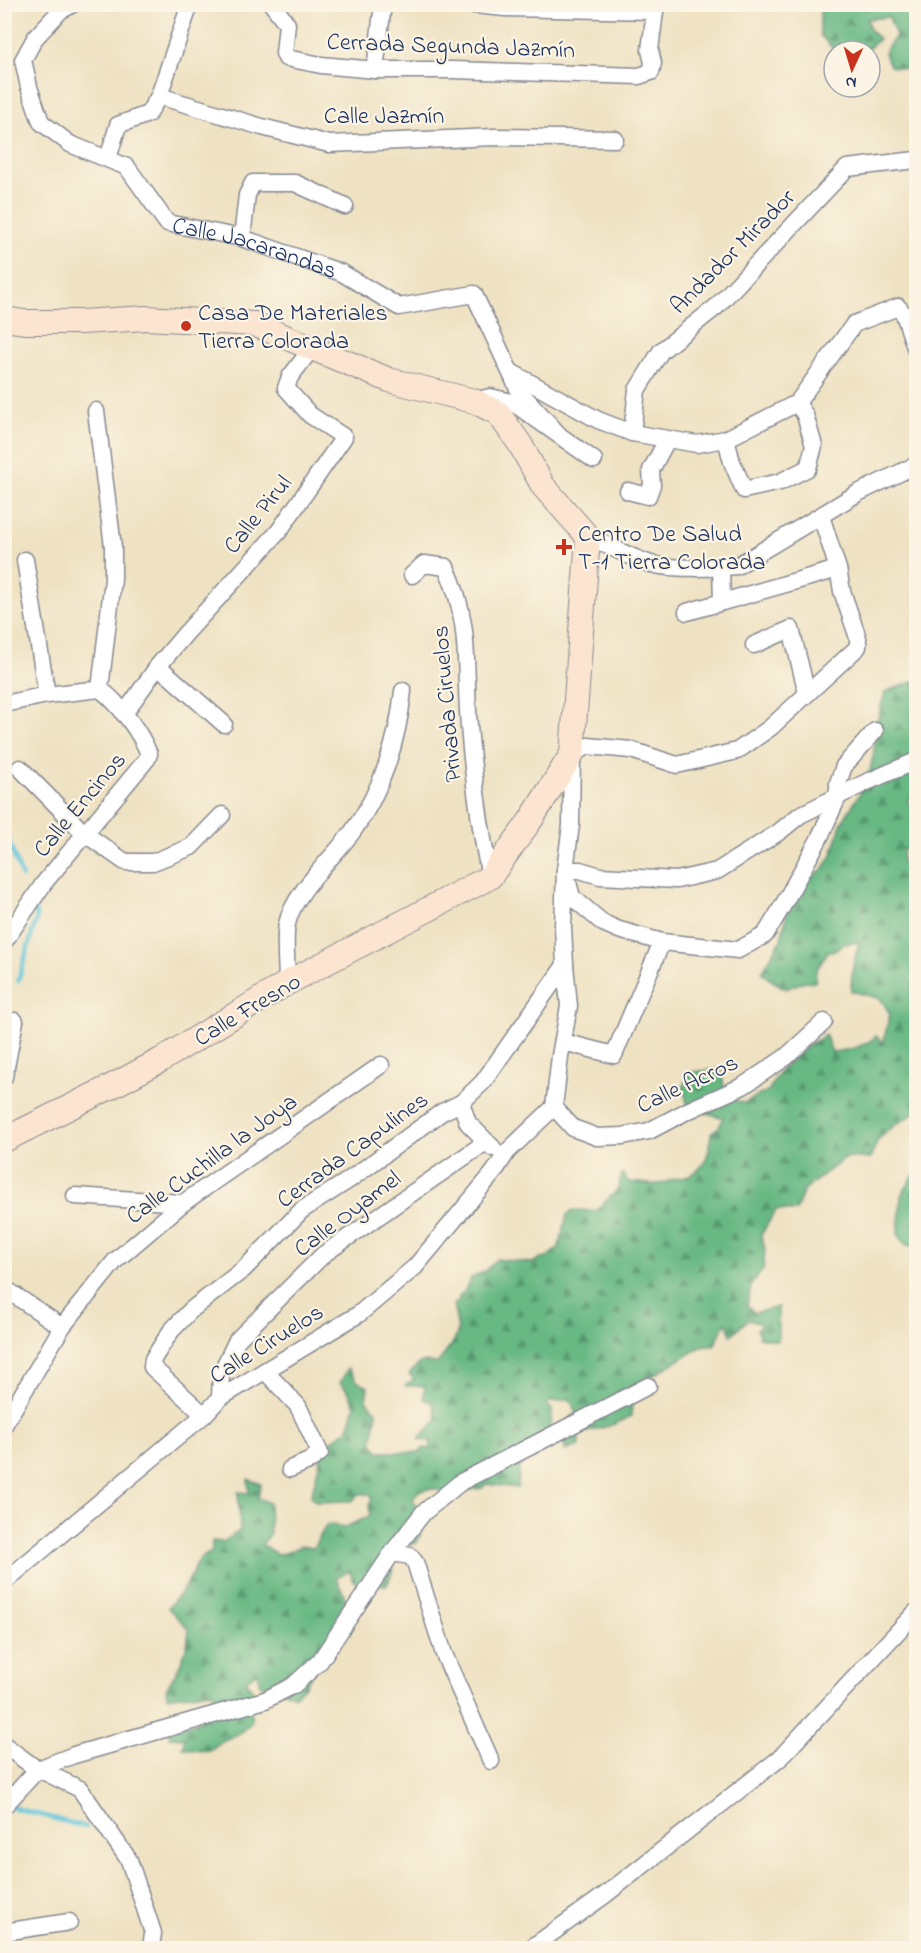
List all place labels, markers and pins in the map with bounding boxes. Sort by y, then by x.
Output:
place label: Casa De Materiales Tierra Colorada [198,297,388,360]
marker: Casa De Materiales Tierra Colorada [179,319,193,333]
place label: Centro De Salud T-1 Tierra Colorada [578,518,765,581]
marker: Centro De Salud T-1 Tierra Colorada [555,538,573,556]

